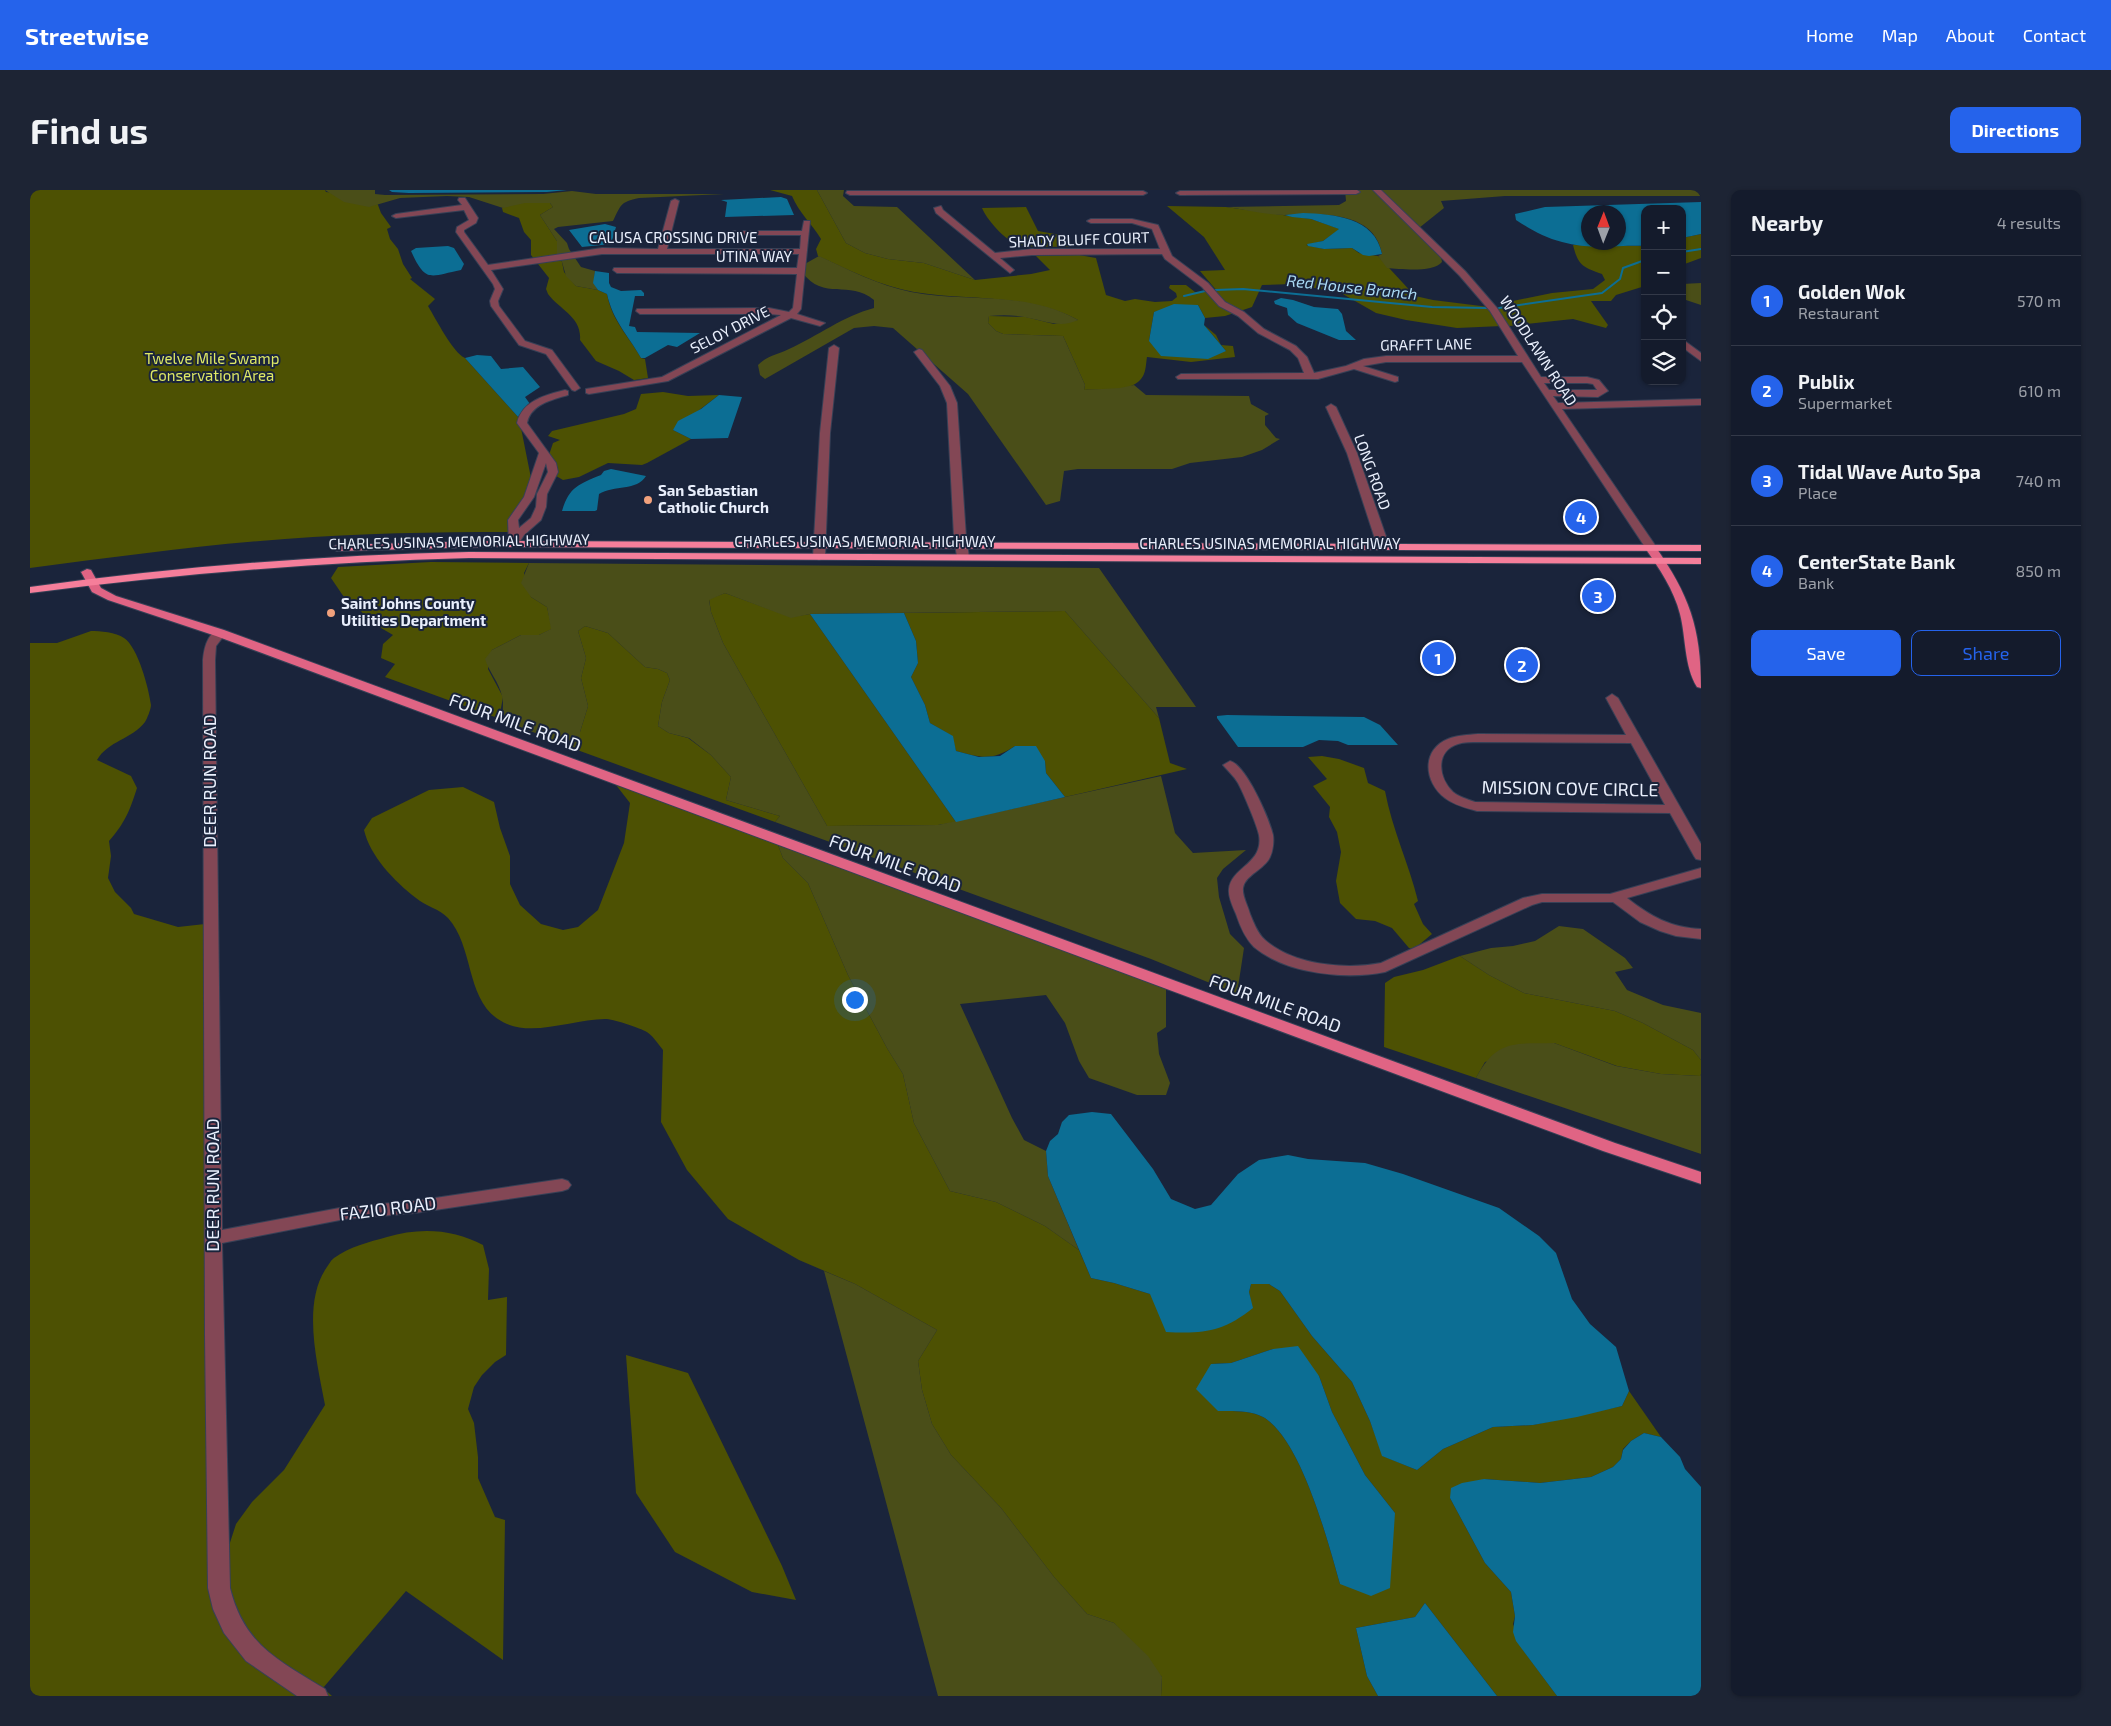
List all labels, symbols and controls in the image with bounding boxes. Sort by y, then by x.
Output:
text: Streetwise [25,21,149,50]
text: Home [1806,24,1854,46]
text: Map [1882,24,1918,46]
text: About [1946,24,1995,46]
text: Contact [2023,24,2086,46]
button: Directions [1950,107,2081,153]
text: Find us [30,109,148,151]
north arrow [1581,205,1626,250]
map controls [1641,205,1686,385]
button: + [1641,205,1686,250]
text: Nearby [1751,210,1823,235]
text: 4 results [1997,213,2061,232]
street label: CALUSA CROSSING DRIVE [589,228,757,246]
street label: SHADY BLUFF COURT [1008,228,1150,250]
street label: UTINA WAY [716,247,793,265]
button: − [1641,250,1686,295]
water label: Red House Branch [1286,270,1418,303]
text: Golden Wok [1798,280,1905,303]
text: 1 [1764,291,1770,310]
text: 570 m [2017,291,2061,310]
street label: WOODLAWN ROAD [1497,292,1581,409]
button: locate [1641,295,1686,340]
street label: SELOY DRIVE [687,302,772,357]
text: Restaurant [1798,303,1879,322]
street label: GRAFFT LANE [1380,334,1472,354]
button: layers [1641,340,1686,385]
park label: Twelve Mile Swamp Conservation Area [145,349,279,384]
text: Publix [1798,370,1855,393]
text: 2 [1762,381,1772,400]
text: 610 m [2018,381,2061,400]
text: Supermarket [1798,393,1892,412]
street label: LONG ROAD [1351,431,1395,512]
text: Tidal Wave Auto Spa [1798,460,1981,483]
text: 3 [1762,471,1772,490]
text: 740 m [2016,471,2061,490]
place label: San Sebastian Catholic Church [658,481,769,516]
text: Place [1798,483,1837,502]
marker: San Sebastian Catholic Church [642,494,654,506]
pin: 4 [1565,498,1597,536]
street label: CHARLES USINAS MEMORIAL HIGHWAY [328,530,590,552]
street label: CHARLES USINAS MEMORIAL HIGHWAY [734,532,996,550]
street label: CHARLES USINAS MEMORIAL HIGHWAY [1139,534,1401,552]
text: CenterState Bank [1798,550,1955,573]
text: 4 [1762,561,1772,580]
text: 850 m [2015,561,2061,580]
text: Bank [1798,573,1834,592]
pin: 3 [1582,577,1614,615]
place label: Saint Johns County Utilities Department [341,594,486,629]
marker: Saint Johns County Utilities Department [325,607,337,619]
button: Save [1751,630,1901,676]
button: Share [1911,630,2061,676]
pin: 1 [1422,639,1454,677]
pin: 2 [1506,646,1538,684]
street label: FOUR MILE ROAD [446,688,584,756]
street label: DEER RUN ROAD [198,714,220,848]
street label: MISSION COVE CIRCLE [1481,775,1659,801]
street label: FOUR MILE ROAD [826,829,964,897]
street label: FOUR MILE ROAD [1206,969,1344,1037]
your location [842,987,868,1013]
street label: DEER RUN ROAD [201,1118,223,1252]
street label: FAZIO ROAD [338,1191,437,1225]

